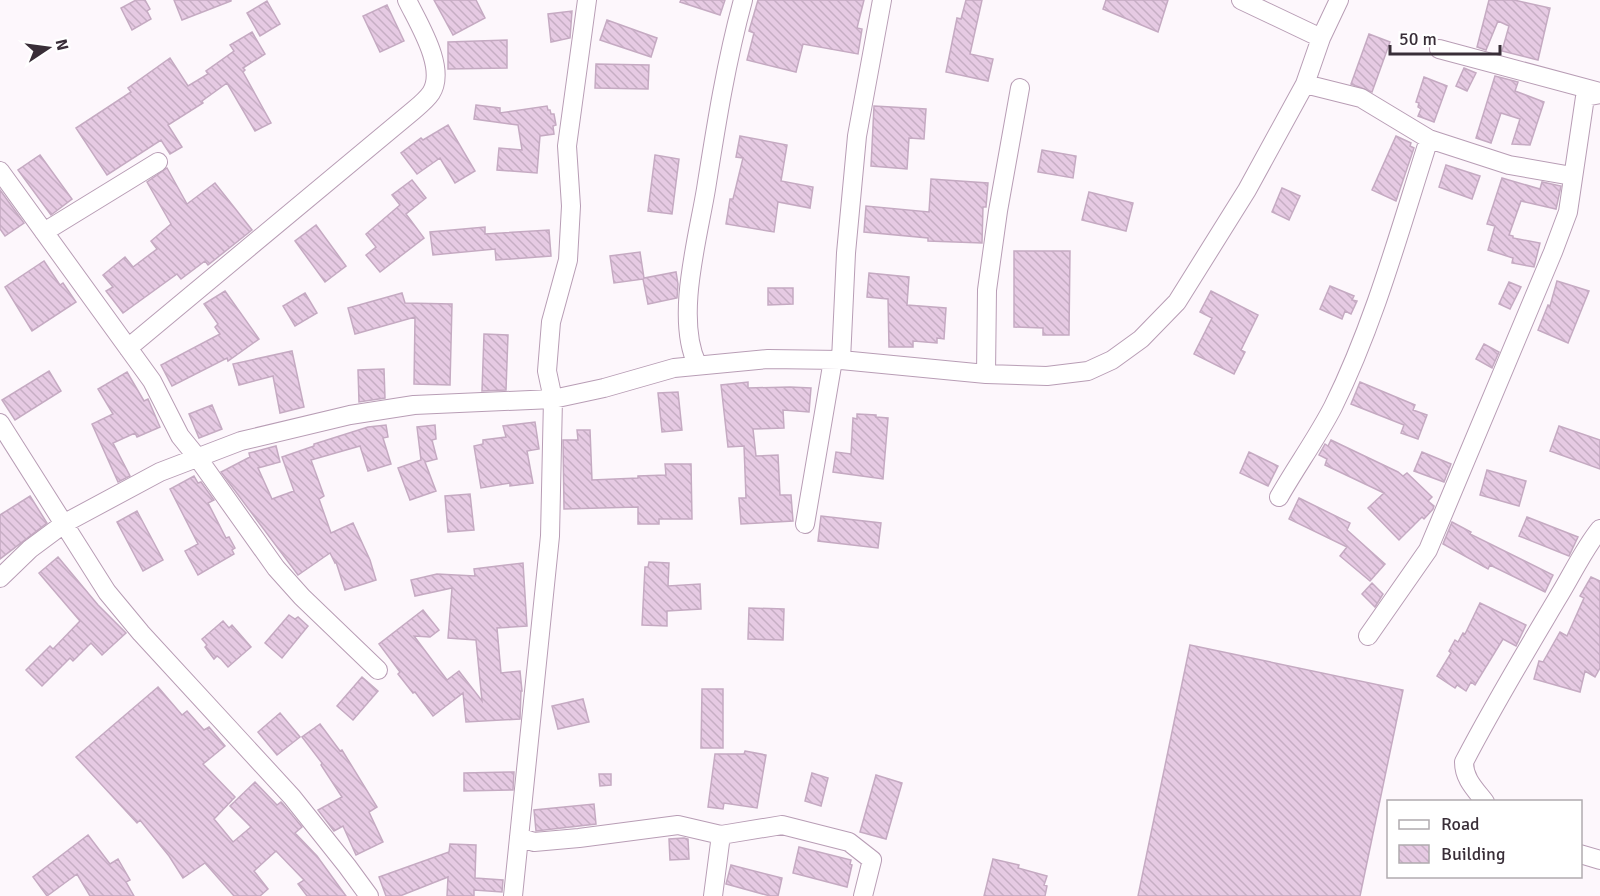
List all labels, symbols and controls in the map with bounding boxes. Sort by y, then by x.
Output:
north arrow [18,18,78,78]
scale bar [1390,18,1500,56]
text: 50 m [1399,28,1437,50]
text: N [51,37,73,53]
legend [1387,800,1582,878]
text: Road [1441,813,1480,835]
text: Building [1441,843,1505,865]

